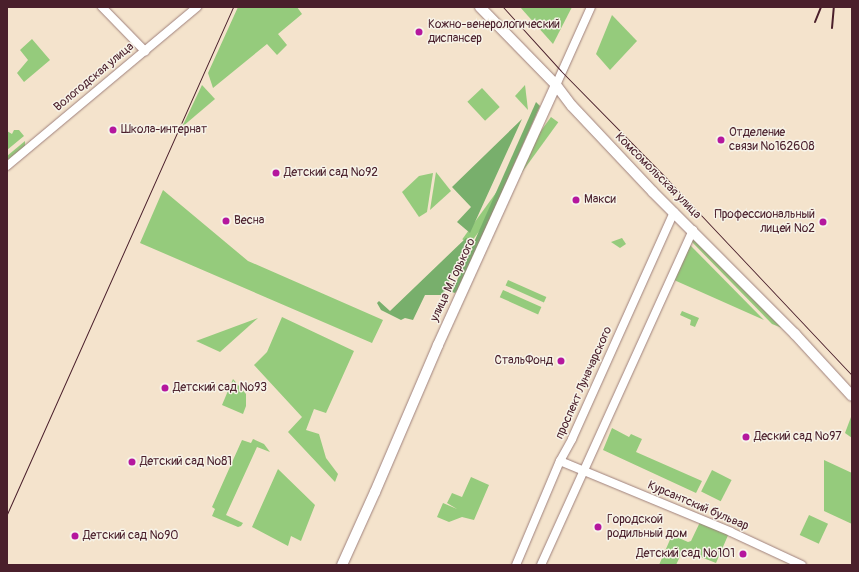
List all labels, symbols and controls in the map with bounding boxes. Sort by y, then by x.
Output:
place label: Кожно-венерологический диспансер [428,18,560,46]
marker: Кожно-венерологический диспансер [413,26,425,38]
street label: Вологодская улица [51,39,137,115]
place label: Школа-интернат [121,123,207,137]
marker: Школа-интернат [108,125,118,135]
place label: Отделение связи №162608 [729,126,815,154]
street label: Комсомольская улица [612,130,704,222]
marker: Отделение связи №162608 [716,135,726,145]
place label: Детский сад №92 [284,166,378,180]
marker: Детский сад №92 [271,168,281,178]
place label: Макси [584,193,616,207]
marker: Макси [571,195,581,205]
place label: Профессиональный лицей №2 [714,208,815,236]
place label: Весна [234,214,264,228]
marker: Весна [221,216,231,226]
marker: Профессиональный лицей №2 [818,217,828,227]
street label: улица М.Горького [427,236,479,324]
street label: проспект Луначарского [553,325,615,441]
place label: СтальФонд [495,354,553,368]
marker: СтальФонд [556,356,566,366]
place label: Детский сад №93 [173,381,267,395]
marker: Детский сад №93 [160,383,170,393]
place label: Деский сад №97 [754,430,842,444]
marker: Деский сад №97 [741,432,751,442]
place label: Детский сад №81 [140,455,232,469]
marker: Детский сад №81 [127,457,137,467]
street label: Курсантский бульвар [645,478,751,534]
place label: Городской родильный дом [607,513,687,541]
marker: Городской родильный дом [592,521,604,533]
place label: Детский сад №90 [83,529,179,543]
marker: Детский сад №90 [70,531,80,541]
place label: Детский сад №101 [636,547,735,561]
marker: Детский сад №101 [738,549,748,559]

